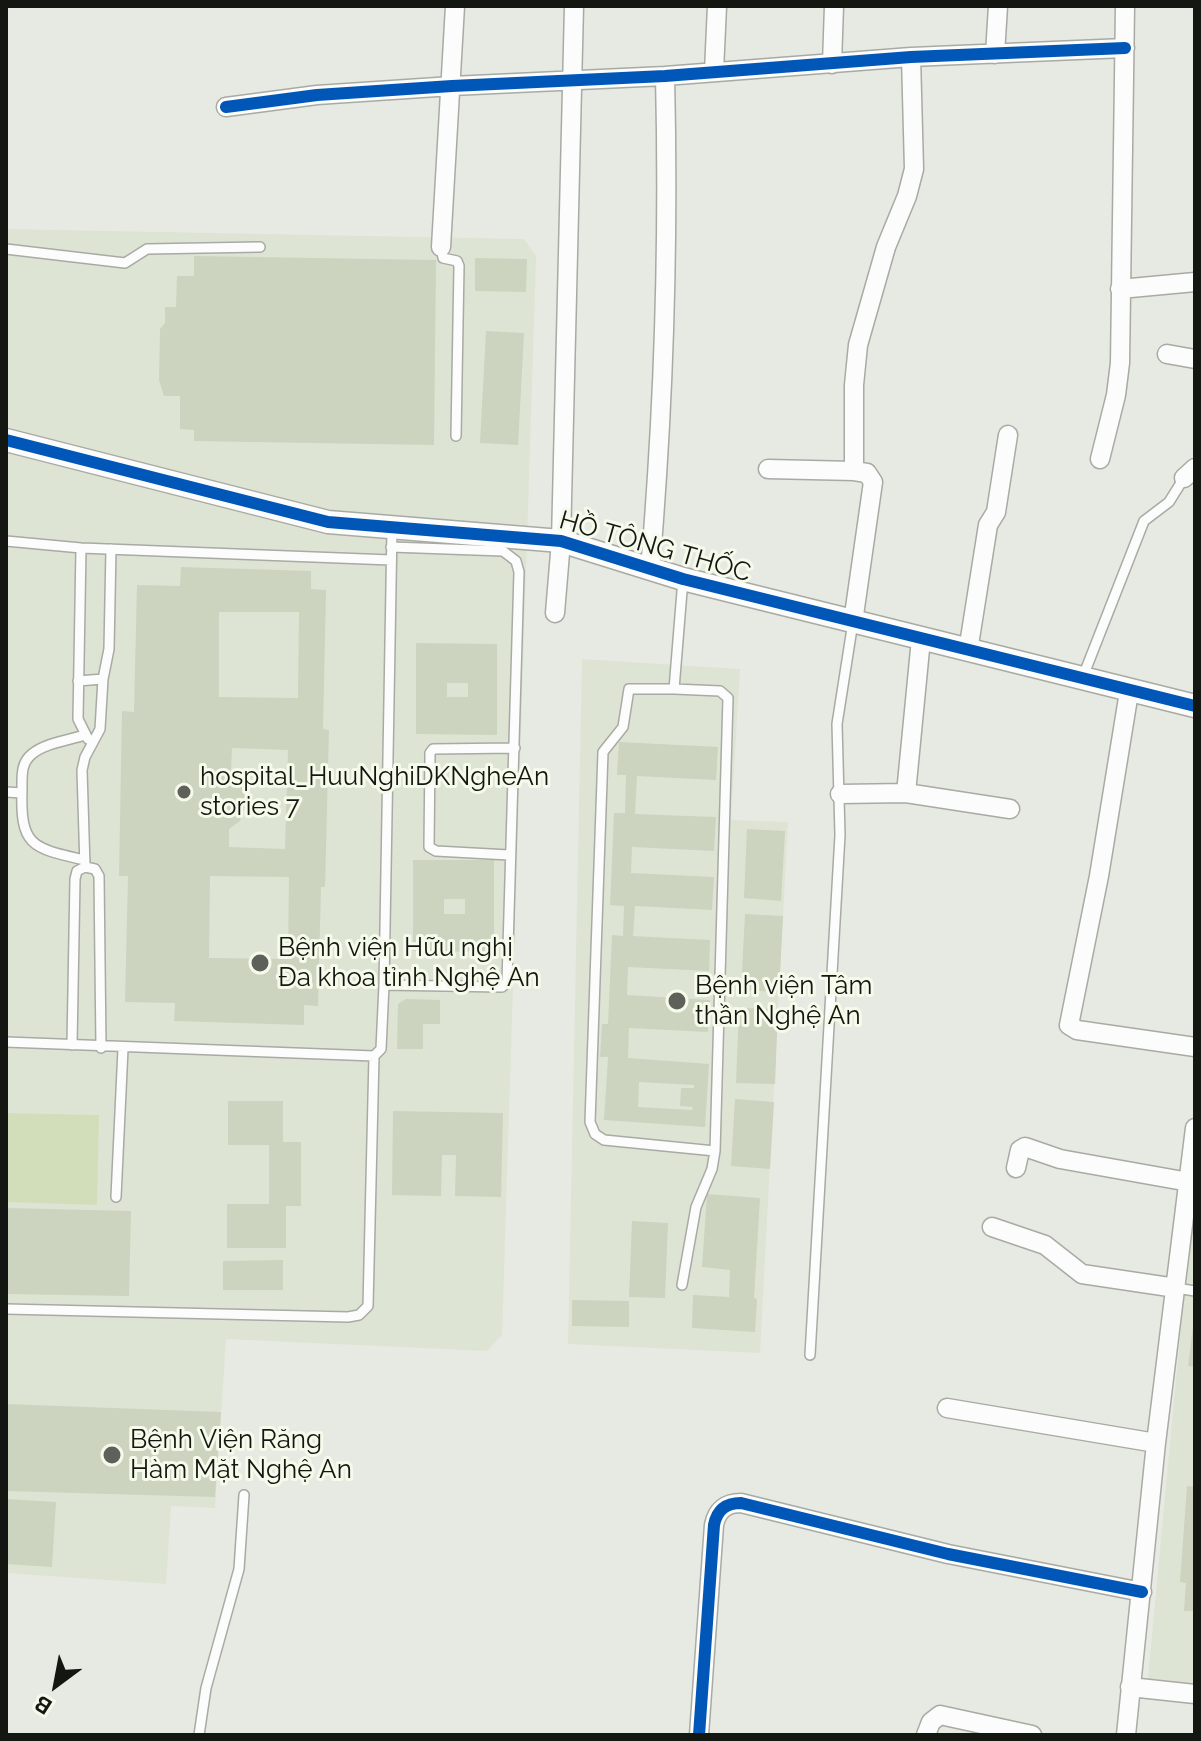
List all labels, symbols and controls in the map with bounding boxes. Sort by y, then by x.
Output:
street label: HỒ TÔNG THỐC [556,505,754,589]
place label: hospital_HuuNghiDKNgheAn stories 7 [200,761,549,822]
marker: hospital_HuuNghiDKNgheAn stories 7 [175,783,193,801]
place label: Bệnh viện Hữu nghị Đa khoa tỉnh Nghệ An [278,932,540,994]
marker: Bệnh viện Hữu nghị Đa khoa tỉnh Nghệ An [249,952,271,974]
place label: Bệnh viện Tâm thần Nghệ An [695,970,872,1032]
marker: Bệnh viện Tâm thần Nghệ An [666,990,688,1012]
place label: Bệnh Viện Răng Hàm Mặt Nghệ An [130,1424,352,1486]
marker: Bệnh Viện Răng Hàm Mặt Nghệ An [101,1444,123,1466]
north arrow [16,1645,96,1725]
text: B [30,1690,57,1720]

